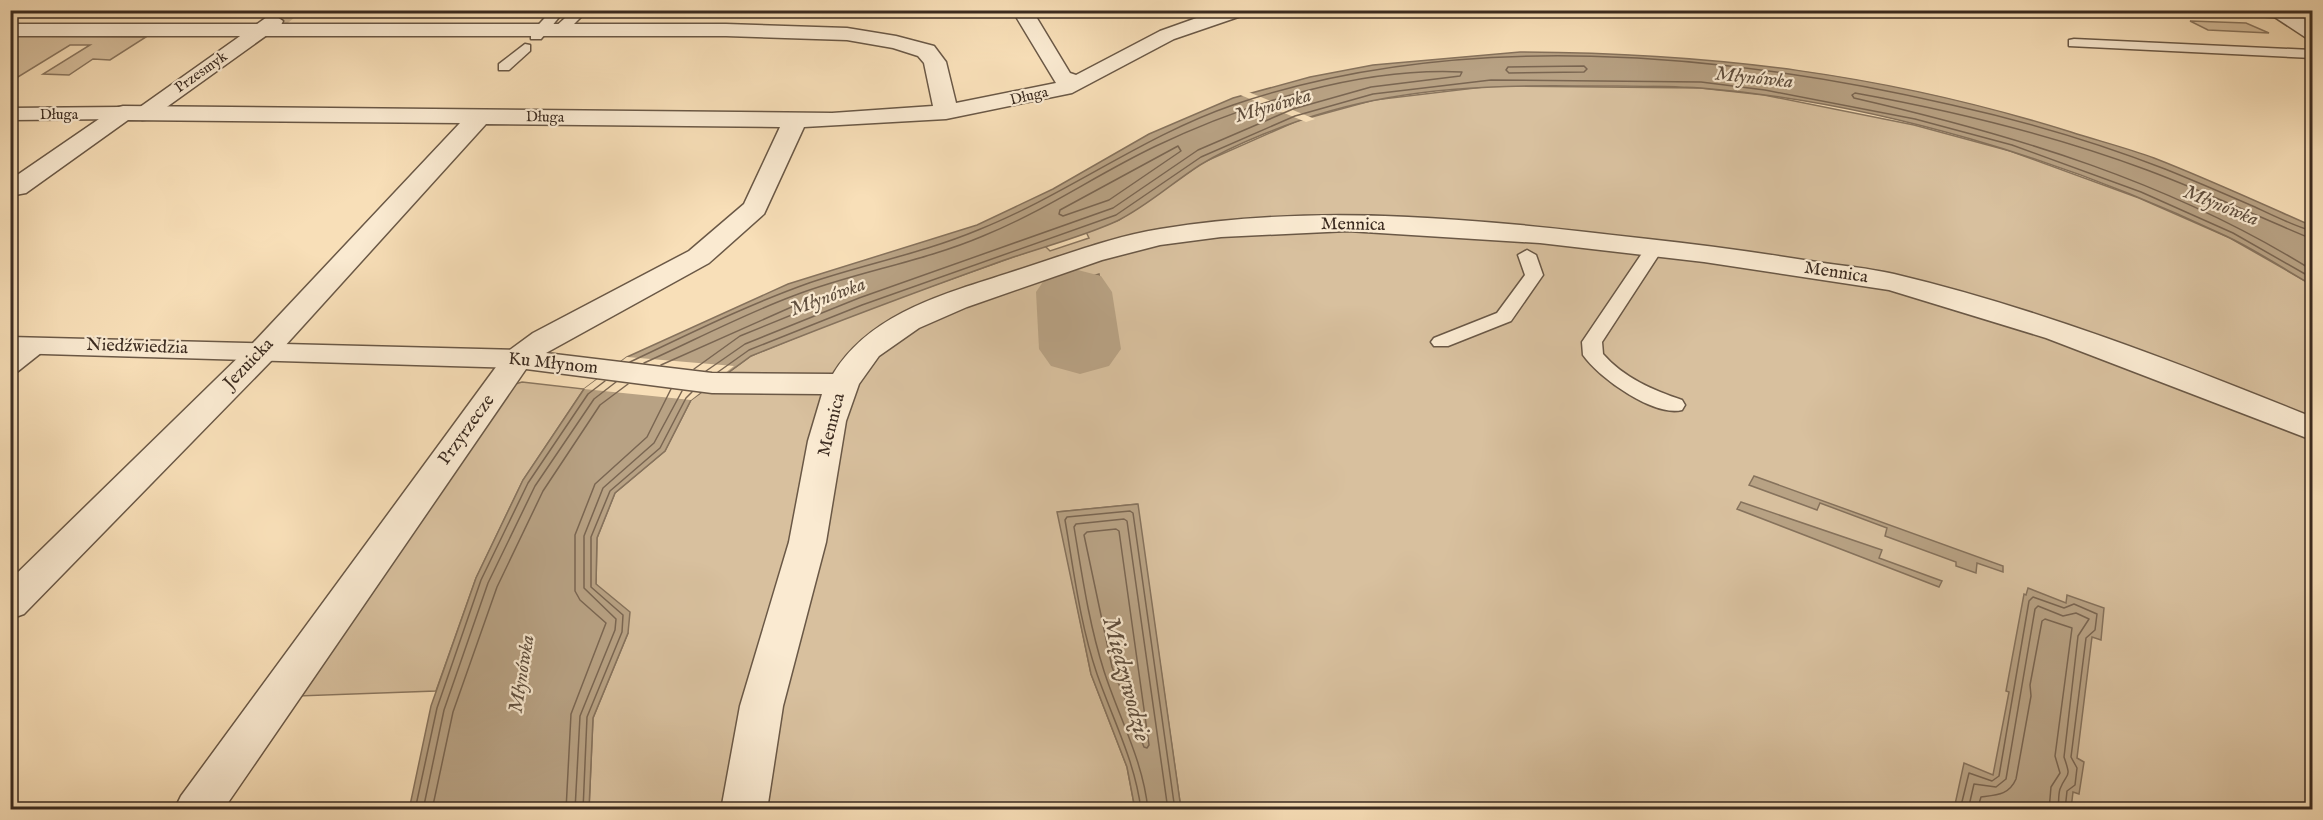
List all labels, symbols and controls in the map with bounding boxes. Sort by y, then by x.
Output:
street label: Przesmyk [171,46,232,97]
water label: Młynówka [1713,61,1795,95]
street label: Długa [1008,82,1050,110]
water label: Młynówka [1232,83,1314,129]
street label: Długa [40,105,79,124]
street label: Długa [526,107,565,127]
water label: Młynówka [2180,180,2262,232]
street label: Mennica [1321,213,1386,237]
street label: Mennica [1802,257,1870,289]
water label: Młynówka [787,272,869,322]
street label: Jezuicka [218,333,279,396]
street label: Niedźwiedzia [86,334,188,360]
street label: Ku Młynom [507,348,599,380]
street label: Przyrzecze [434,390,500,470]
street label: Mennica [813,391,851,459]
water label: Międzywodzie [1094,613,1158,745]
water label: Młynówka [503,633,541,715]

